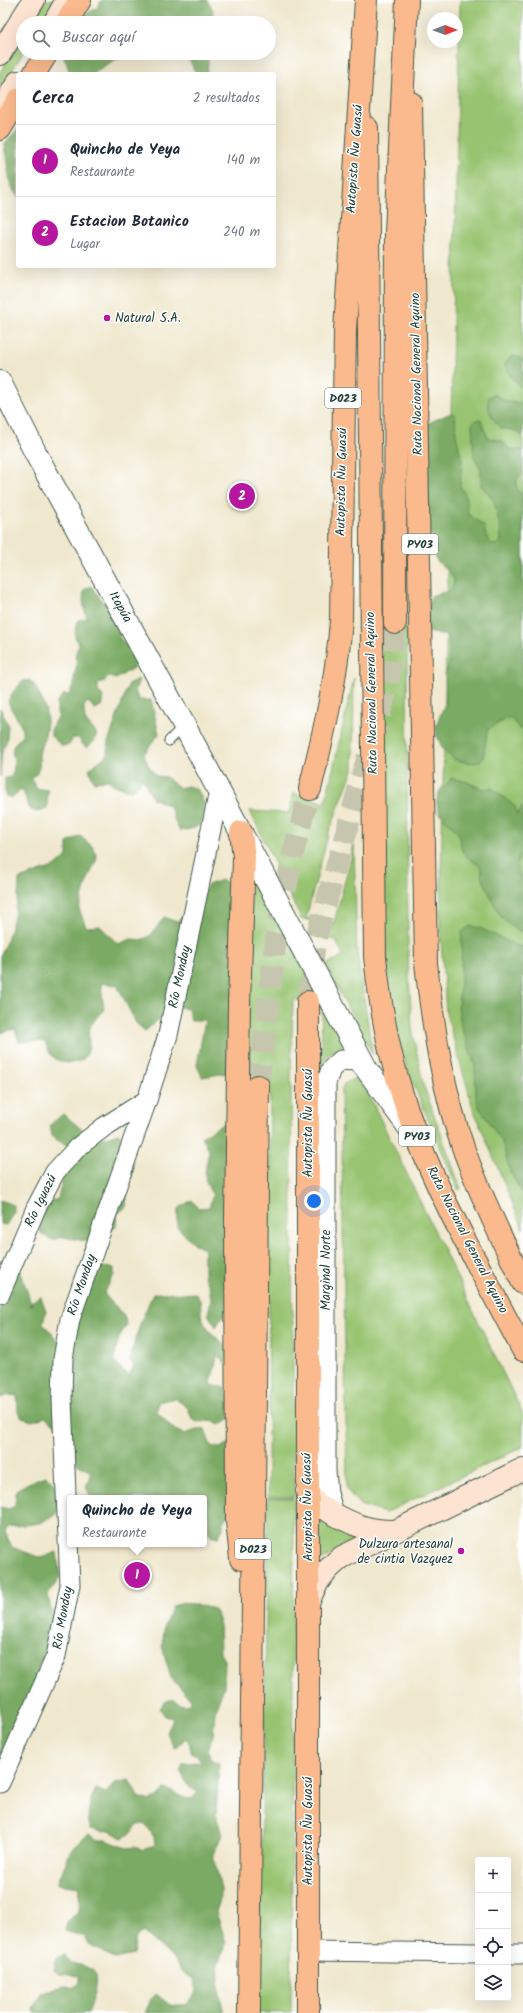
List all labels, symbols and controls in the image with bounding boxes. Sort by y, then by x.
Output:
north arrow [427,12,463,48]
search box [16,16,276,60]
text: Buscar aquí [62,26,135,50]
icon: search [30,27,52,49]
text: Cerca [32,85,74,112]
text: 2 resultados [193,88,260,109]
street label: Autopista Ñu Guasú [341,103,369,214]
text: Quincho de Yeya [70,138,180,162]
text: 1 [43,150,47,171]
text: 140 m [227,150,260,171]
text: Restaurante [70,162,135,183]
text: Estacion Botanico [70,210,189,234]
text: 2 [41,222,49,243]
text: 240 m [223,222,260,243]
text: Lugar [70,234,100,255]
street label: Ruta Nacional General Aquino [405,292,429,456]
place label: Natural S.A. [115,308,181,329]
marker: Natural S.A. [102,313,112,323]
road number: D023 [325,388,361,408]
street label: Autopista Ñu Guasú [331,427,353,536]
pin: 2 [229,481,255,511]
road number: PY03 [402,534,438,554]
street label: Itapúa [103,587,137,627]
street label: Ruta Nacional General Aquino [360,611,384,775]
street label: Río Monday [163,943,197,1010]
street label: Autopista Ñu Guasú [298,1068,319,1177]
road number: PY03 [399,1126,435,1146]
street label: Ruta Nacional General Aquino [421,1163,513,1317]
street label: Río Iguazú [19,1170,63,1231]
your location [304,1191,324,1211]
street label: Marginal Norte [316,1229,337,1311]
street label: Río Monday [62,1251,103,1318]
street label: Autopista Ñu Guasú [297,1452,319,1561]
popup [67,1495,207,1547]
text: Quincho de Yeya [82,1499,192,1523]
text: Restaurante [82,1523,147,1544]
place label: Dulzura artesanal de cintia Vazquez [357,1534,453,1570]
road number: D023 [235,1539,271,1559]
marker: Dulzura artesanal de cintia Vazquez [456,1546,466,1556]
pin: 1 [124,1560,150,1590]
street label: Río Monday [47,1584,79,1651]
street label: Autopista Ñu Guasú [298,1776,319,1885]
map controls [475,1857,511,2001]
button: + [475,1857,511,1893]
button: − [475,1893,511,1929]
button: locate [475,1929,511,1965]
button: layers [475,1965,511,2001]

